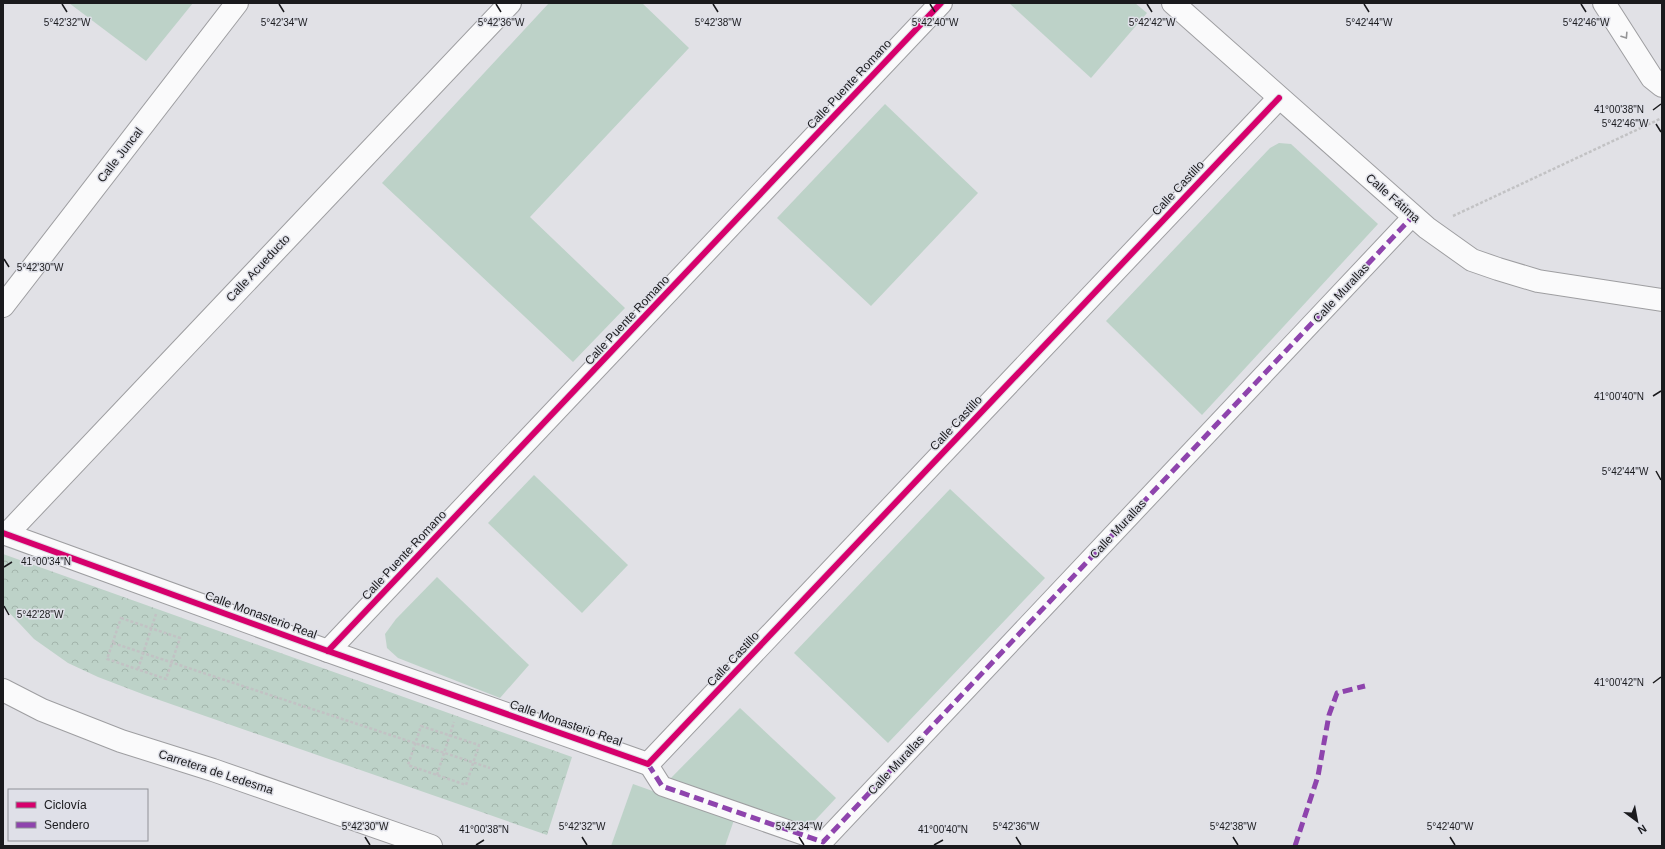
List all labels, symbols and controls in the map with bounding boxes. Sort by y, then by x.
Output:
text: 5°42'32"W [44,17,91,28]
text: 5°42'34"W [261,17,308,28]
text: 5°42'36"W [478,17,525,28]
text: 5°42'38"W [695,17,742,28]
text: 5°42'40"W [912,17,959,28]
text: 5°42'42"W [1129,17,1176,28]
text: 5°42'44"W [1346,17,1393,28]
text: 5°42'46"W [1563,17,1610,28]
one-way arrow [1620,32,1628,39]
street label: Calle Puente Romano [804,36,894,132]
text: 41°00'38"N [1594,104,1644,115]
text: 5°42'46"W [1602,118,1649,129]
street label: Calle Juncal [94,125,146,185]
street label: Calle Castillo [1149,157,1207,218]
street label: Calle Fátima [1363,171,1423,226]
street label: Calle Acueducto [223,231,293,304]
street label: Calle Murallas [1310,260,1372,326]
text: 5°42'30"W [17,262,64,273]
street label: Calle Puente Romano [582,272,672,368]
text: 41°00'40"N [1594,391,1644,402]
street label: Calle Castillo [927,392,985,453]
text: 5°42'44"W [1602,466,1649,477]
street label: Calle Murallas [1087,496,1149,562]
street label: Calle Puente Romano [359,507,449,603]
text: 41°00'34"N [21,556,71,567]
street label: Calle Monasterio Real [203,588,319,642]
text: 5°42'28"W [17,609,64,620]
street label: Calle Castillo [704,628,762,689]
text: 41°00'42"N [1594,677,1644,688]
street label: Calle Monasterio Real [508,697,624,749]
street label: Calle Murallas [865,732,927,798]
street label: Carretera de Ledesma [157,747,276,797]
legend [8,789,148,841]
text: Ciclovía [44,798,87,812]
north arrow [1617,801,1657,841]
text: Sendero [44,818,90,832]
text: 5°42'30"W [342,821,389,832]
text: 5°42'32"W [559,821,606,832]
text: 5°42'34"W [776,821,823,832]
text: 5°42'36"W [993,821,1040,832]
text: 5°42'38"W [1210,821,1257,832]
text: 5°42'40"W [1427,821,1474,832]
text: N [1636,822,1649,837]
text: 41°00'38"N [459,824,509,835]
text: 41°00'40"N [918,824,968,835]

